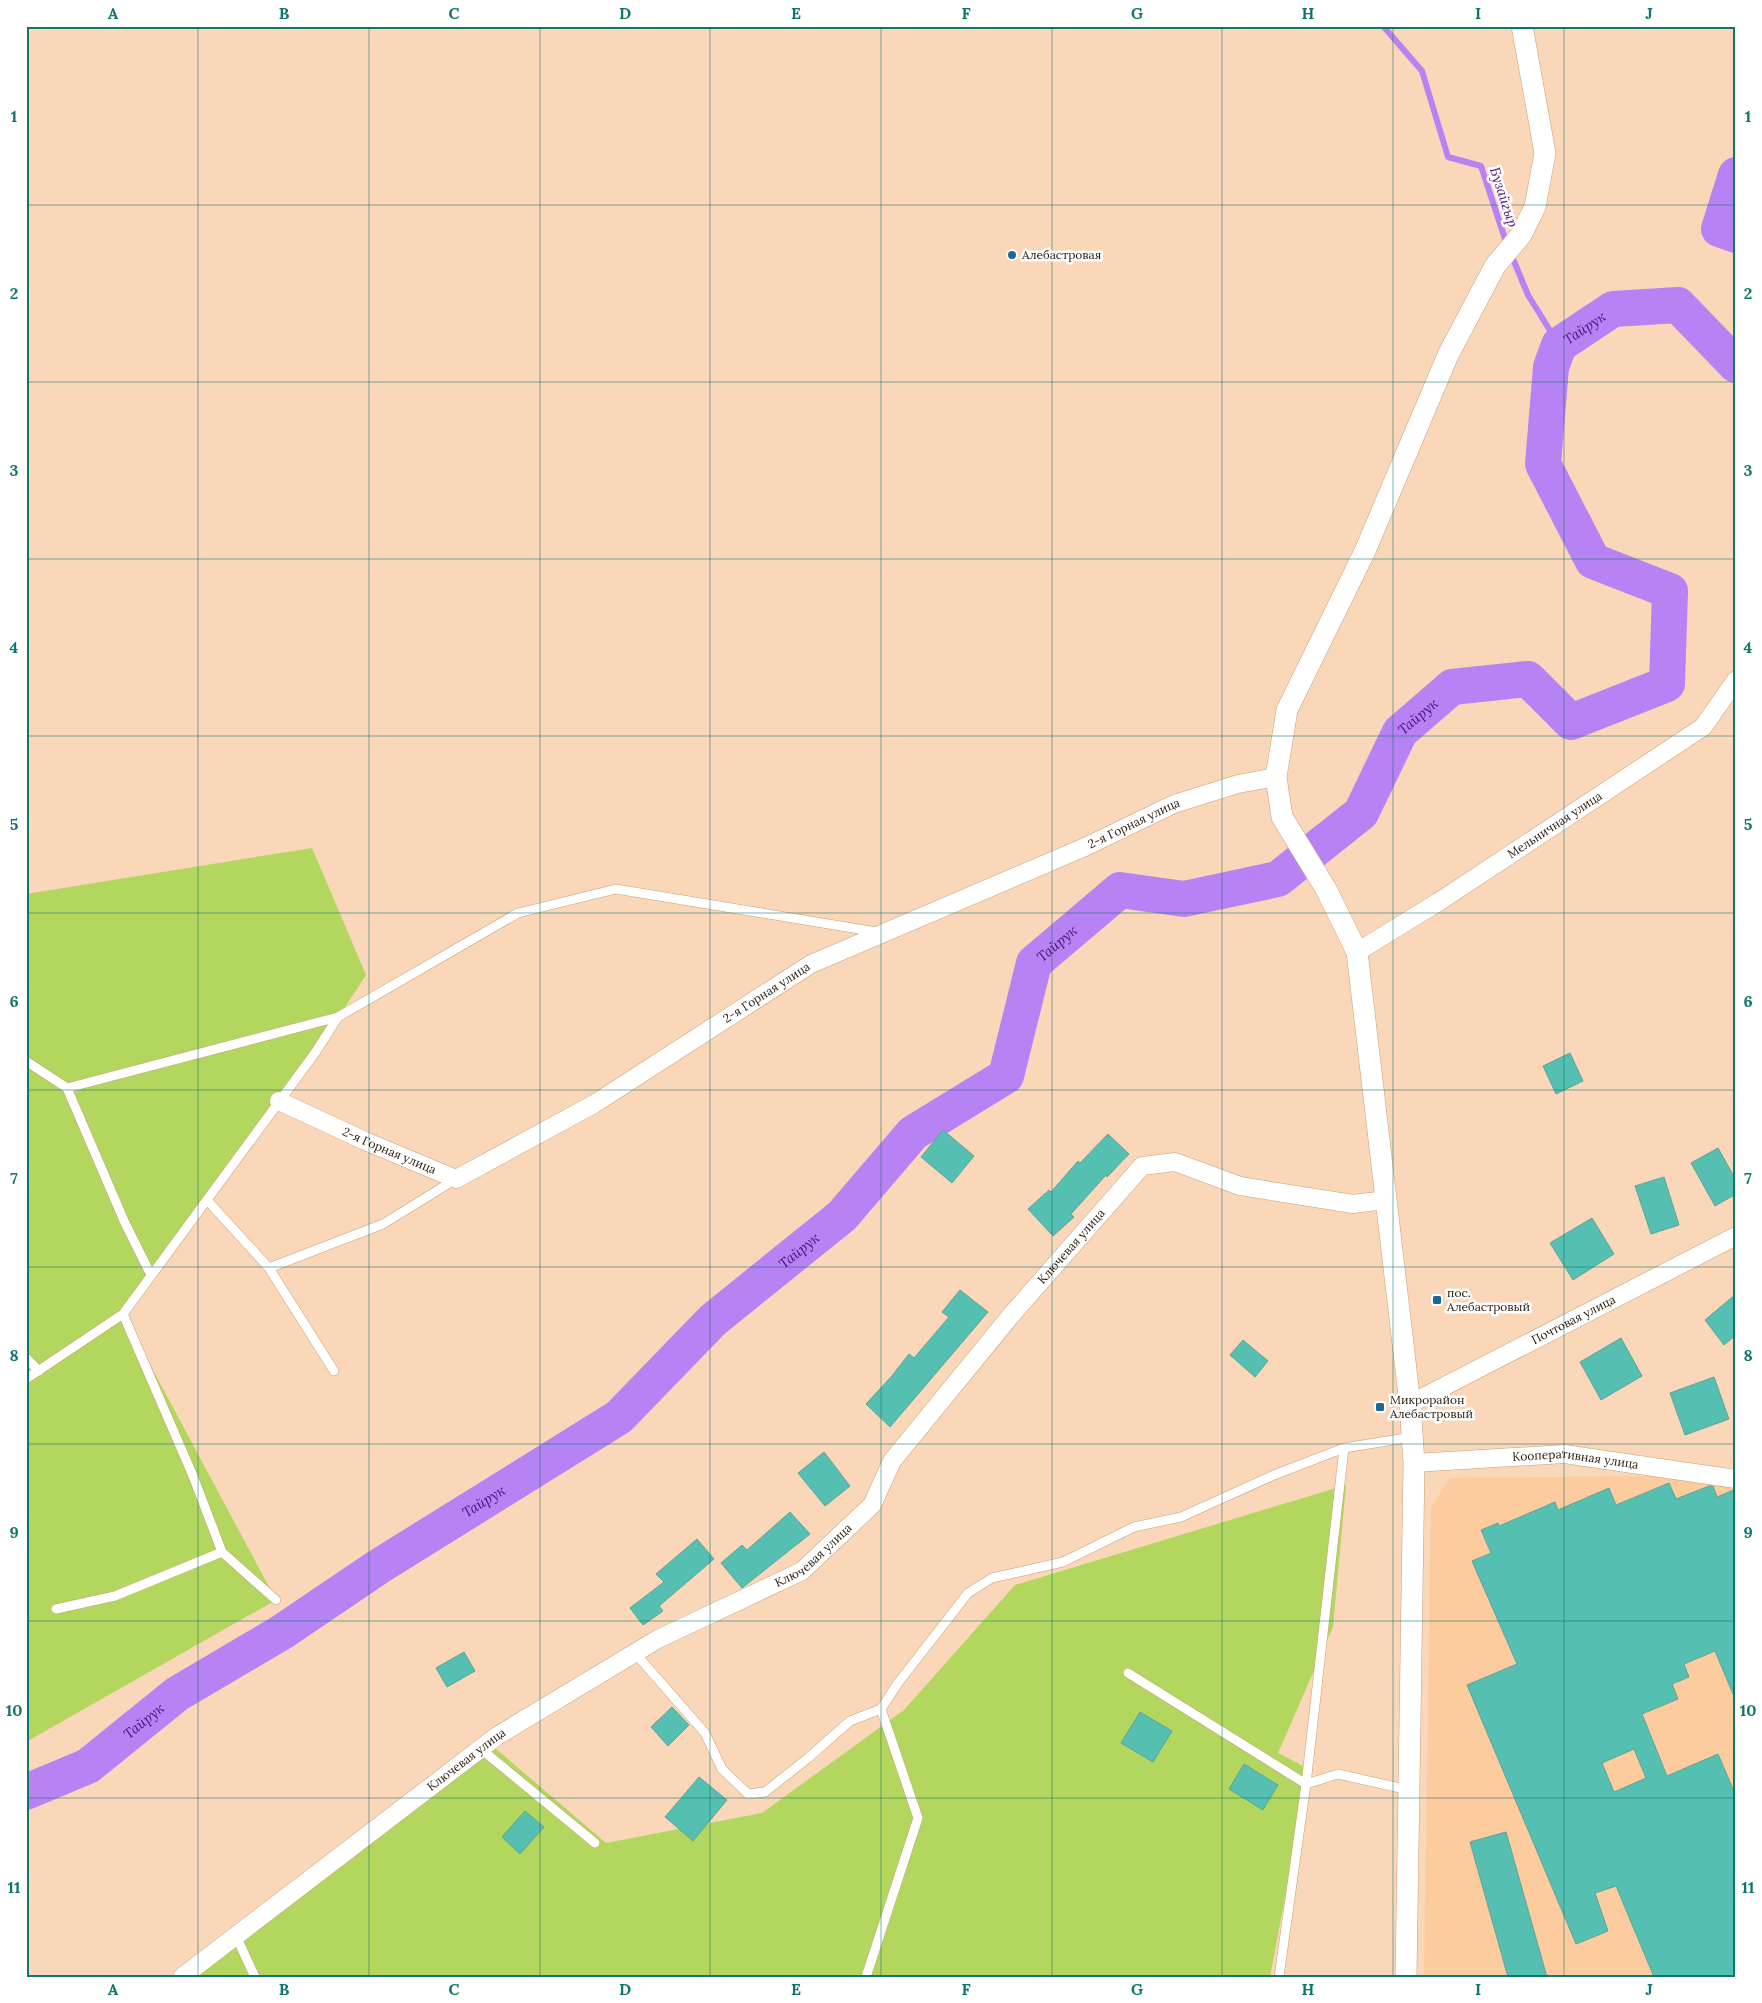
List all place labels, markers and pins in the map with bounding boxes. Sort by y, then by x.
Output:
place label: Алебастровая [1021,247,1101,262]
marker: Алебастровая [1006,249,1018,261]
place label: пос. Алебастровый [1446,1285,1530,1314]
marker: пос. Алебастровый [1431,1294,1443,1306]
place label: Микрорайон Алебастровый [1389,1392,1473,1421]
marker: Микрорайон Алебастровый [1374,1401,1386,1413]

